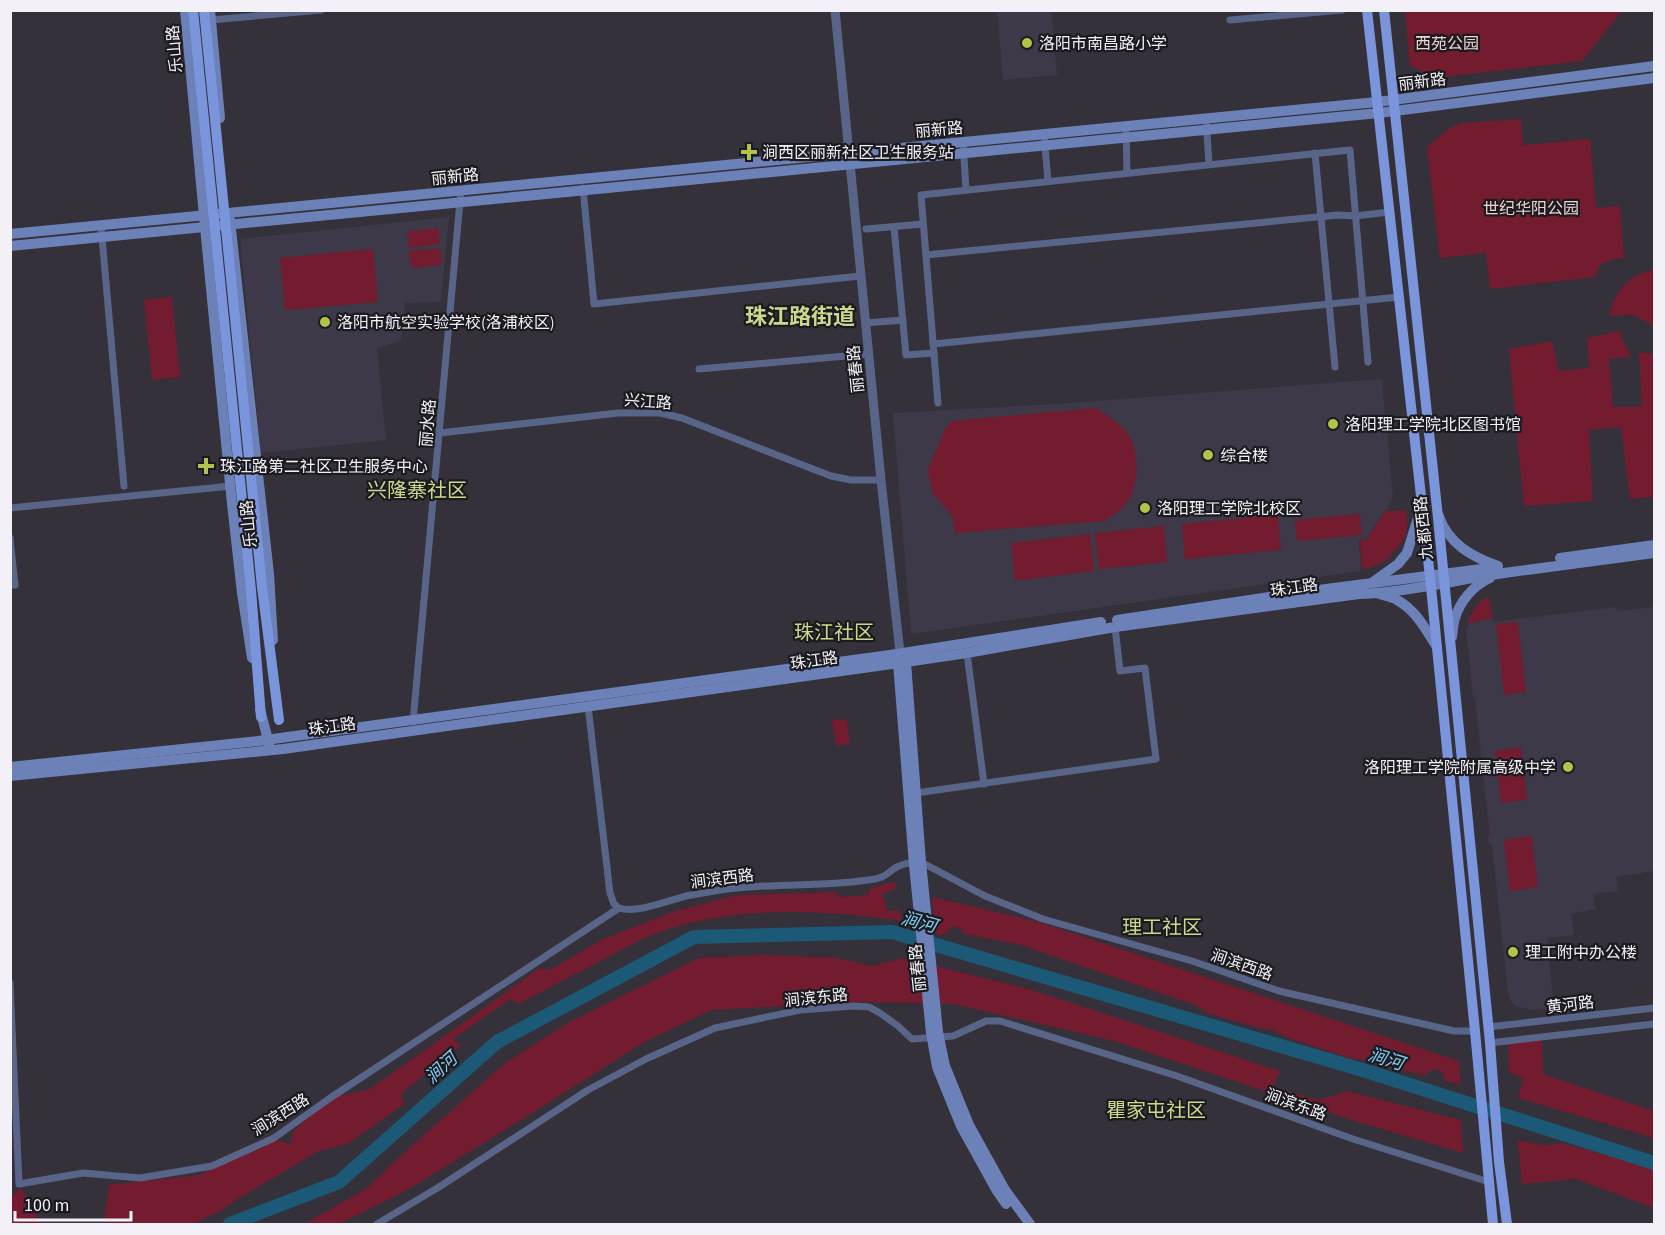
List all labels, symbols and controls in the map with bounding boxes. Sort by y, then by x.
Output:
street label: 乐山路 [162,24,188,74]
place label: 洛阳市南昌路小学 [1039,33,1167,55]
park label: 西苑公园 [1415,33,1479,55]
marker: 洛阳市南昌路小学 [1020,36,1034,50]
street label: 丽新路 [1397,68,1447,96]
street label: 丽新路 [914,117,964,143]
place label: 涧西区丽新社区卫生服务站 [762,142,954,164]
marker: 涧西区丽新社区卫生服务站 [740,143,758,161]
street label: 丽新路 [430,164,480,190]
park label: 世纪华阳公园 [1483,198,1579,220]
district label: 珠江路街道 [745,301,855,333]
place label: 洛阳市航空实验学校(洛浦校区) [337,312,555,334]
marker: 洛阳市航空实验学校(洛浦校区) [318,315,332,329]
street label: 丽春路 [843,344,869,394]
street label: 兴江路 [623,389,673,415]
street label: 丽水路 [415,398,441,448]
place label: 洛阳理工学院北区图书馆 [1345,414,1521,436]
marker: 洛阳理工学院北区图书馆 [1326,417,1340,431]
place label: 综合楼 [1220,445,1268,467]
marker: 综合楼 [1201,448,1215,462]
place label: 珠江路第二社区卫生服务中心 [220,456,428,478]
marker: 珠江路第二社区卫生服务中心 [197,457,215,475]
district label: 兴隆寨社区 [367,477,467,505]
street label: 九都西路 [1410,495,1438,561]
place label: 洛阳理工学院北校区 [1157,498,1301,520]
street label: 乐山路 [236,499,262,549]
marker: 洛阳理工学院北校区 [1138,501,1152,515]
street label: 珠江路 [1269,574,1319,602]
district label: 珠江社区 [794,619,874,647]
street label: 珠江路 [789,647,839,675]
street label: 珠江路 [307,713,357,741]
place label: 洛阳理工学院附属高级中学 [1364,757,1556,779]
marker: 洛阳理工学院附属高级中学 [1561,760,1575,774]
street label: 涧滨西路 [689,864,755,894]
water label: 涧河 [898,906,942,940]
district label: 理工社区 [1122,914,1202,942]
place label: 理工附中办公楼 [1525,942,1637,964]
street label: 丽春路 [905,943,931,993]
street label: 涧滨西路 [1208,944,1276,986]
marker: 理工附中办公楼 [1506,945,1520,959]
street label: 涧滨东路 [783,984,849,1012]
street label: 黄河路 [1545,991,1595,1019]
water label: 涧河 [1365,1042,1410,1078]
water label: 涧河 [420,1045,465,1090]
street label: 涧滨东路 [1262,1084,1329,1126]
street label: 涧滨西路 [248,1089,314,1141]
district label: 瞿家屯社区 [1106,1097,1206,1125]
scale bar [15,1184,130,1222]
text: 100 m [24,1193,69,1218]

